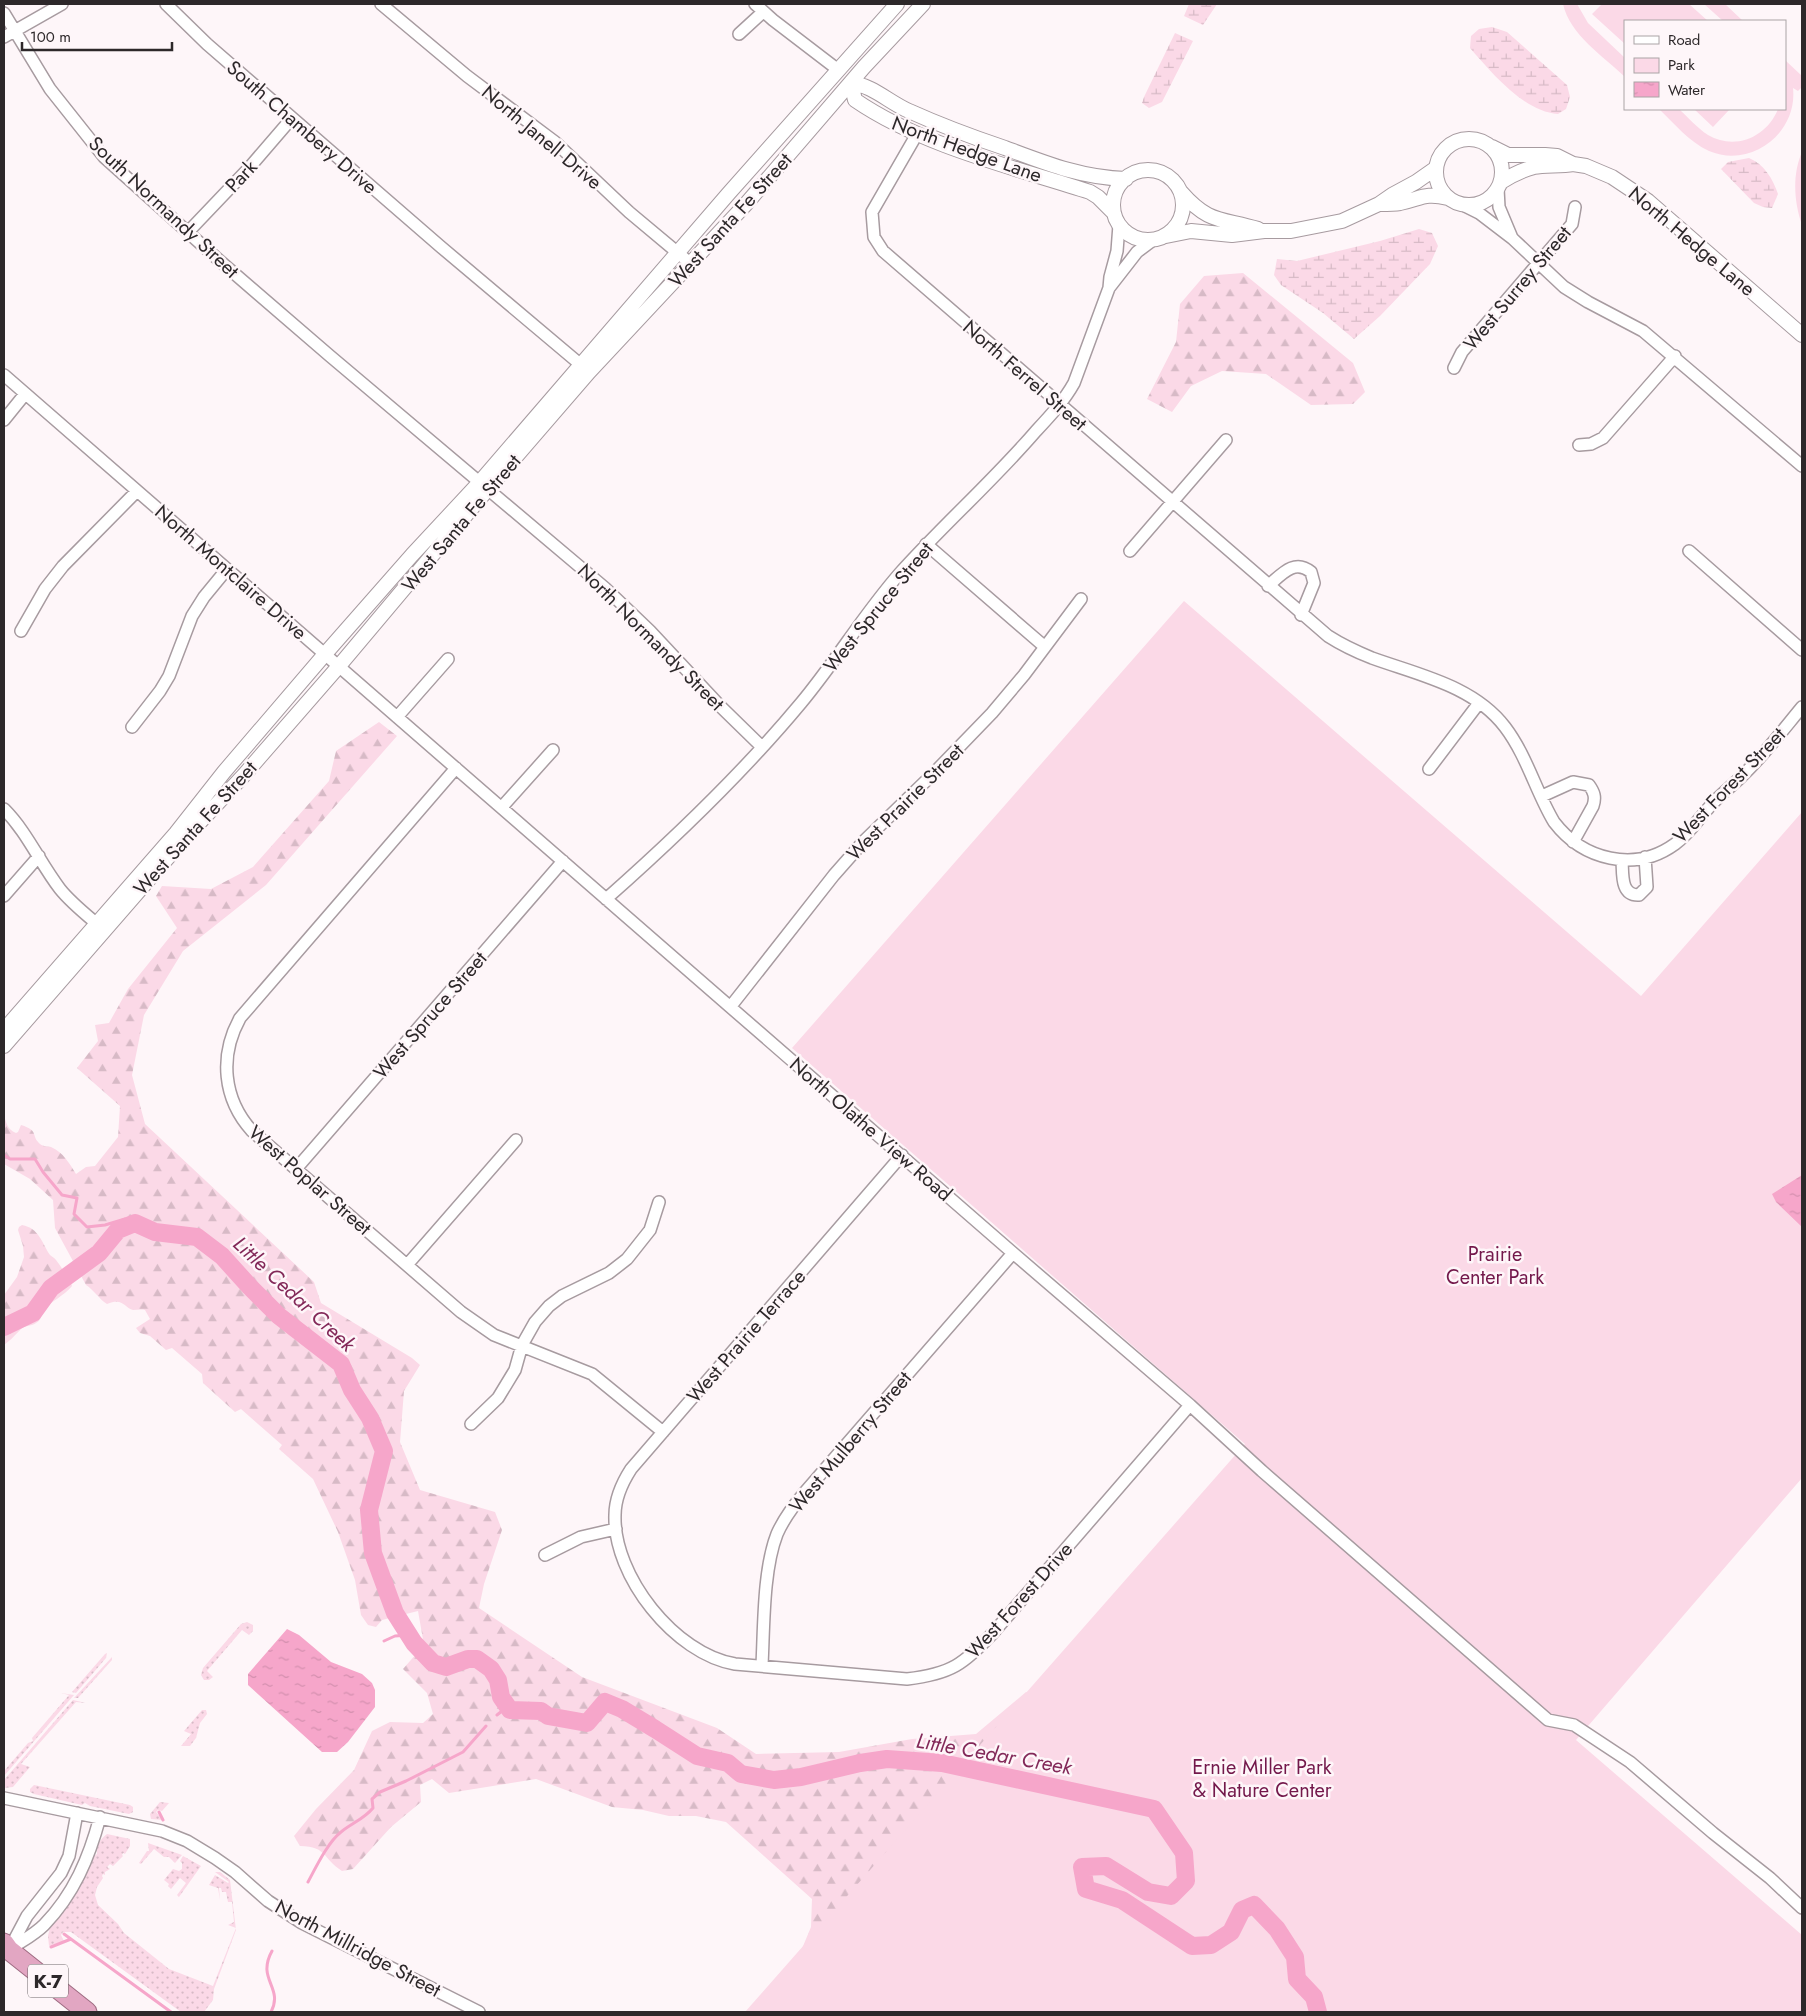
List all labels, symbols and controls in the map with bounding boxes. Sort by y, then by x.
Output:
scale bar [22,20,172,52]
legend [1624,20,1786,110]
text: 100 m [30,26,71,48]
text: Road [1668,29,1700,51]
street label: South Chambery Drive [220,54,383,201]
text: Park [1668,54,1695,76]
street label: North Janell Drive [475,78,608,197]
text: Water [1668,79,1706,101]
street label: North Hedge Lane [888,109,1046,190]
street label: South Normandy Street [82,130,246,285]
street label: West Santa Fe Street [662,146,799,294]
street label: Park [219,153,264,199]
street label: North Hedge Lane [1622,180,1761,303]
street label: West Surrey Street [1457,220,1578,357]
street label: North Ferrel Street [956,313,1093,438]
street label: West Santa Fe Street [395,448,528,599]
street label: North Montclaire Drive [148,498,313,647]
street label: West Spruce Street [817,536,940,679]
street label: North Normandy Street [571,557,731,718]
street label: West Forest Street [1666,721,1792,850]
street label: West Prairie Street [840,737,971,868]
street label: West Santa Fe Street [127,754,264,902]
street label: West Spruce Street [367,945,494,1085]
street label: North Olathe View Road [783,1050,958,1208]
street label: West Poplar Street [242,1119,378,1242]
water label: Little Cedar Creek [226,1229,363,1359]
park label: Prairie Center Park [1446,1240,1544,1292]
street label: West Prairie Terrace [680,1263,813,1410]
street label: West Mulberry Street [782,1365,919,1520]
street label: West Forest Drive [959,1536,1080,1665]
water label: Little Cedar Creek [914,1726,1075,1783]
park label: Ernie Miller Park & Nature Center [1192,1753,1332,1805]
street label: North Millridge Street [270,1892,446,2005]
road number: K-7 [28,1964,68,1998]

